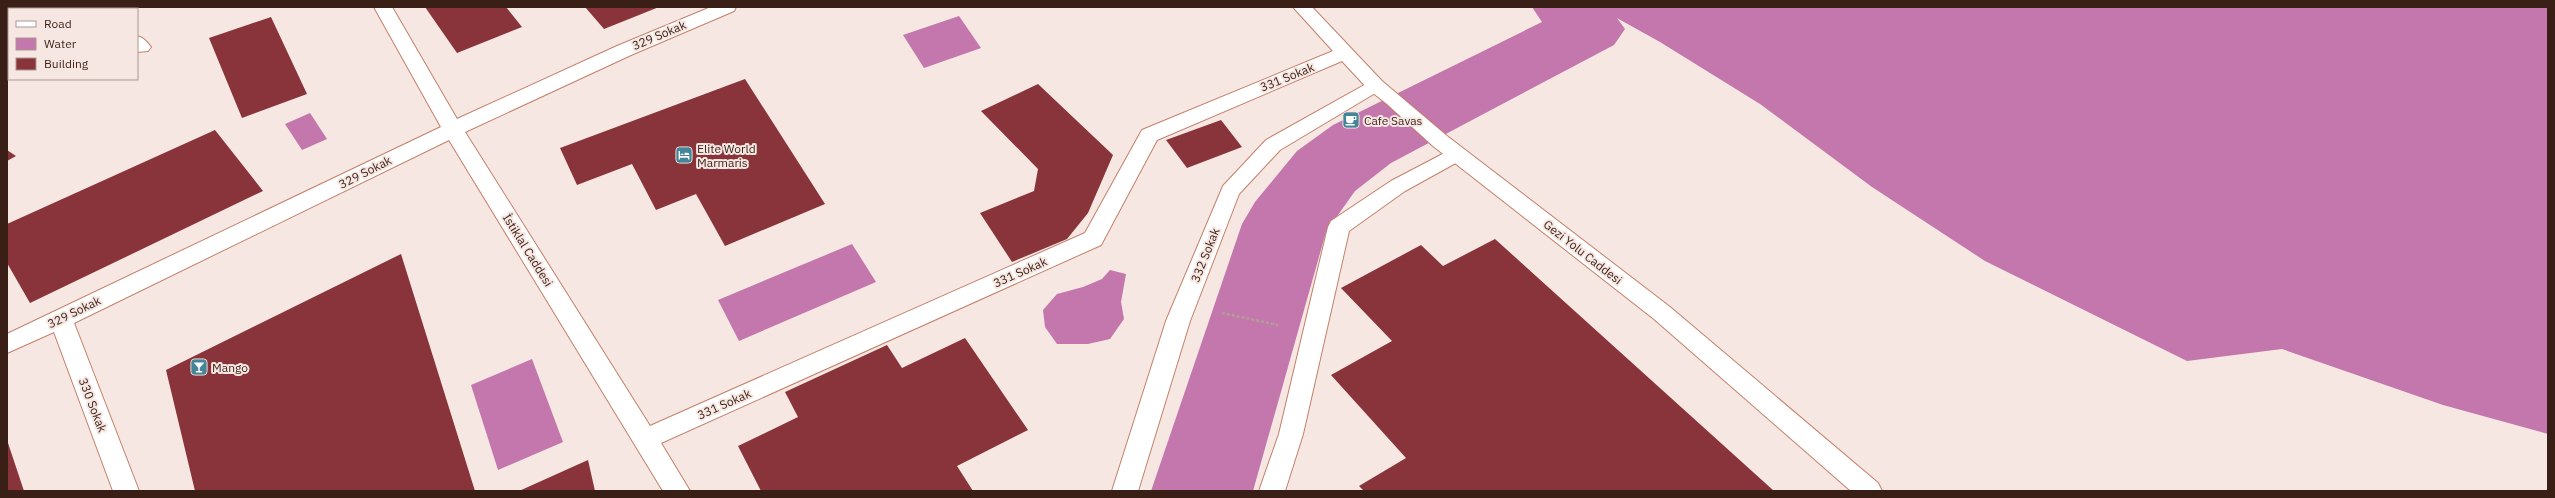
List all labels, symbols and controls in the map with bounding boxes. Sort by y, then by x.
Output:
legend [8,8,138,80]
text: Road [44,16,72,31]
street label: 329 Sokak [630,17,689,53]
text: Water [44,36,77,51]
text: Building [44,56,89,71]
street label: 331 Sokak [1258,59,1317,95]
cafe icon: Cafe Savas [1341,110,1361,130]
place label: Cafe Savas [1364,113,1423,128]
place label: Elite World Marmaris [697,141,756,170]
hotel icon: Elite World Marmaris [674,145,694,165]
street label: 329 Sokak [336,152,394,192]
street label: İstiklal Caddesi [500,211,556,289]
street label: Gezi Yolu Caddesi [1541,217,1625,287]
street label: 332 Sokak [1187,225,1223,284]
street label: 331 Sokak [991,253,1050,290]
street label: 329 Sokak [45,292,104,331]
bar icon: Mango [189,357,209,377]
place label: Mango [212,360,248,375]
street label: 330 Sokak [76,376,110,435]
street label: 331 Sokak [695,385,754,422]

